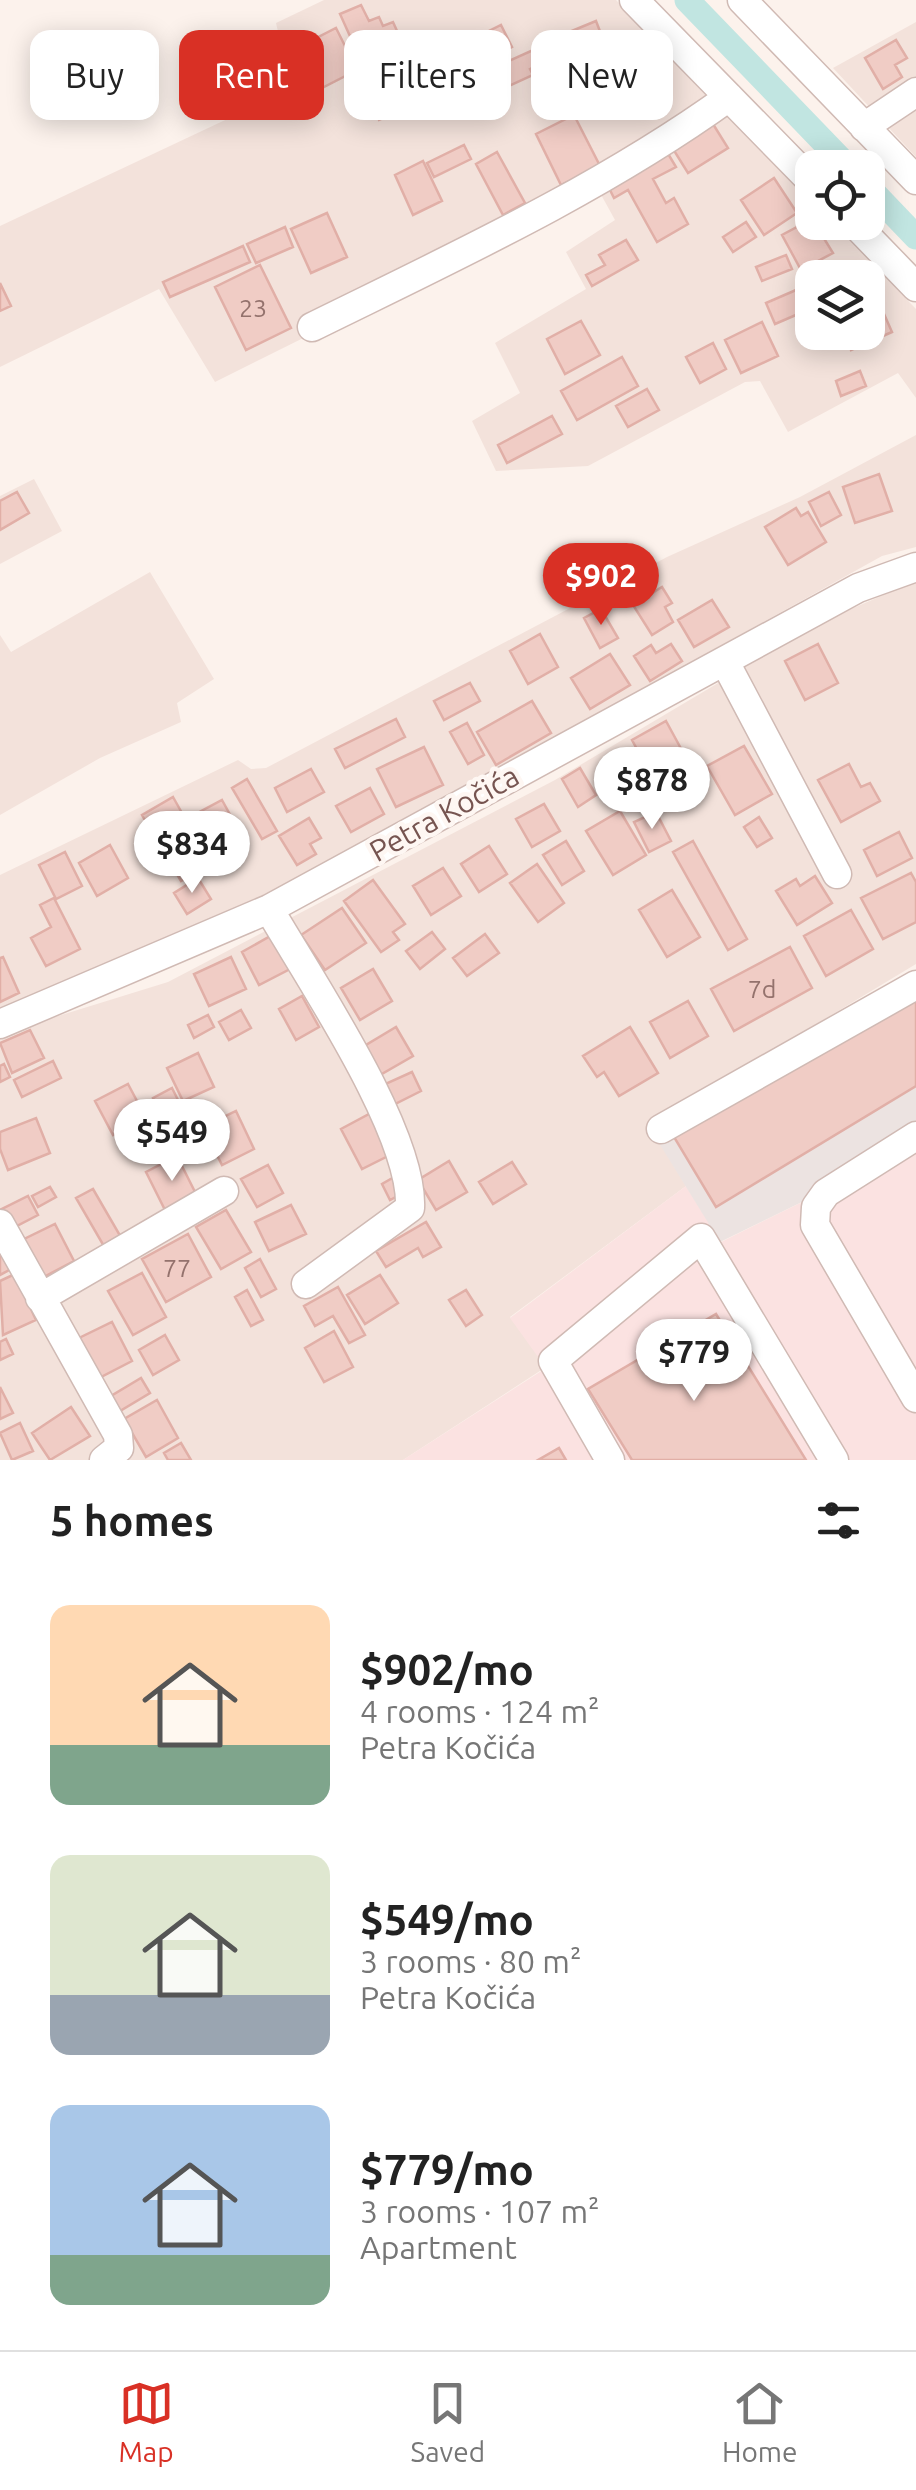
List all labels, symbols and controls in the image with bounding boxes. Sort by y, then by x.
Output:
chip: Buy [30,30,159,120]
chip: Rent [179,30,324,120]
chip: Filters [344,30,511,120]
chip: New [531,30,673,120]
map controls [795,150,885,350]
button: locate [795,150,885,240]
button: layers [795,260,885,350]
house number: 23 [239,294,267,322]
pin: $902 [542,543,660,628]
text: $902 [565,557,637,593]
pin: $878 [593,747,711,832]
street label: Petra Kočića [363,758,525,868]
text: $878 [616,761,688,797]
pin: $834 [133,811,251,896]
text: $834 [156,825,228,861]
house number: 7d [748,975,776,1003]
pin: $549 [113,1099,231,1184]
text: $549 [136,1113,208,1149]
house number: 77 [163,1254,191,1282]
pin: $779 [635,1319,753,1404]
text: $779 [658,1333,730,1369]
icon: filters [811,1493,866,1548]
text: 5 homes [50,1497,214,1544]
icon: home [130,1645,250,1765]
text: $902/mo [360,1646,534,1693]
text: 4 rooms · 124 m² [360,1693,600,1729]
text: Petra Kočića [360,1729,536,1765]
icon: home [130,1895,250,2015]
text: $549/mo [360,1896,534,1943]
text: 3 rooms · 80 m² [360,1943,581,1979]
text: Petra Kočića [360,1979,536,2015]
icon: home [130,2145,250,2265]
text: $779/mo [360,2146,534,2193]
text: 3 rooms · 107 m² [360,2193,600,2229]
text: Apartment [360,2229,517,2265]
tab: Map [118,2376,174,2467]
tab: Saved [411,2376,485,2467]
tab: Home [722,2376,798,2467]

